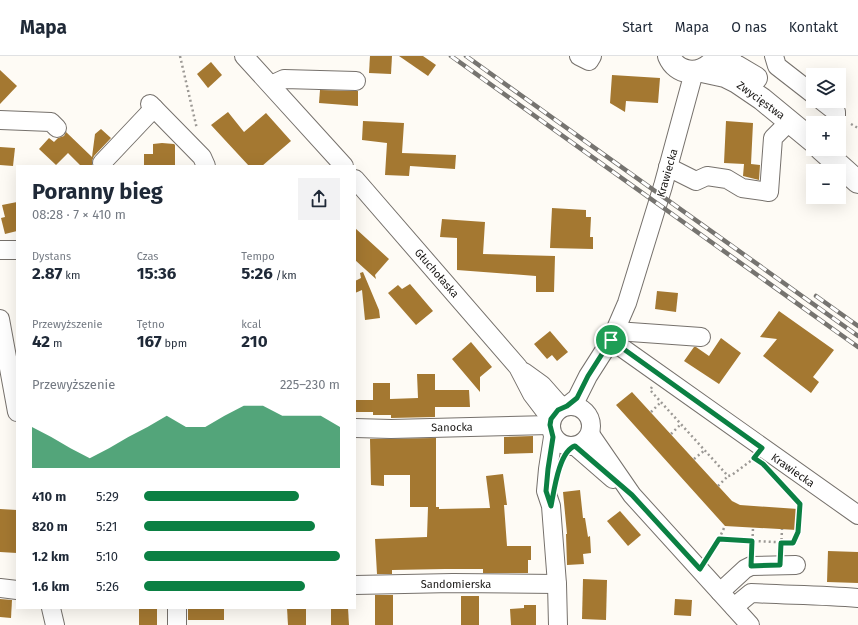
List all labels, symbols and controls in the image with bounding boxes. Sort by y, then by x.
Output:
text: Mapa [20,16,67,39]
text: Start [622,19,653,36]
text: Mapa [675,19,709,36]
text: O nas [731,19,767,36]
text: Kontakt [789,19,838,36]
map controls [806,68,846,204]
button: layers [806,68,846,108]
street label: Zwycięstwa [734,79,787,122]
button: + [806,116,846,156]
street label: Krawiecka [654,147,681,199]
button: − [806,164,846,204]
text: Poranny bieg [32,178,163,205]
button: share [298,178,340,220]
text: 08:28 · 7 × 410 m [32,207,126,222]
street label: Głuchołaska [412,246,461,300]
text: Dystans [32,250,71,263]
text: Czas [137,250,158,263]
text: Tempo [241,250,275,263]
text: 2.87 [32,263,62,284]
text: 15:36 [137,263,176,284]
text: 5:26 [241,263,273,284]
text: km [62,269,80,282]
text: /km [273,269,297,282]
text: Przewyższenie [32,318,102,331]
text: Tętno [137,318,165,331]
text: kcal [241,318,261,331]
pin [594,323,628,357]
icon: arrive [600,329,622,351]
text: 42 [32,331,50,352]
text: 167 [137,331,162,352]
text: 210 [241,331,268,352]
text: m [50,337,62,350]
text: bpm [162,337,187,350]
text: Przewyższenie [32,377,115,392]
text: 225–230 m [280,377,340,392]
street label: Sanocka [431,421,473,434]
street label: Krawiecka [769,451,817,490]
text: 410 m [32,489,66,504]
text: 5:29 [96,489,119,504]
text: 820 m [32,519,68,534]
text: 5:21 [96,519,117,534]
text: 1.2 km [32,549,69,564]
text: 5:10 [96,549,118,564]
street label: Sandomierska [421,578,491,591]
text: 1.6 km [32,579,70,594]
text: 5:26 [96,579,119,594]

